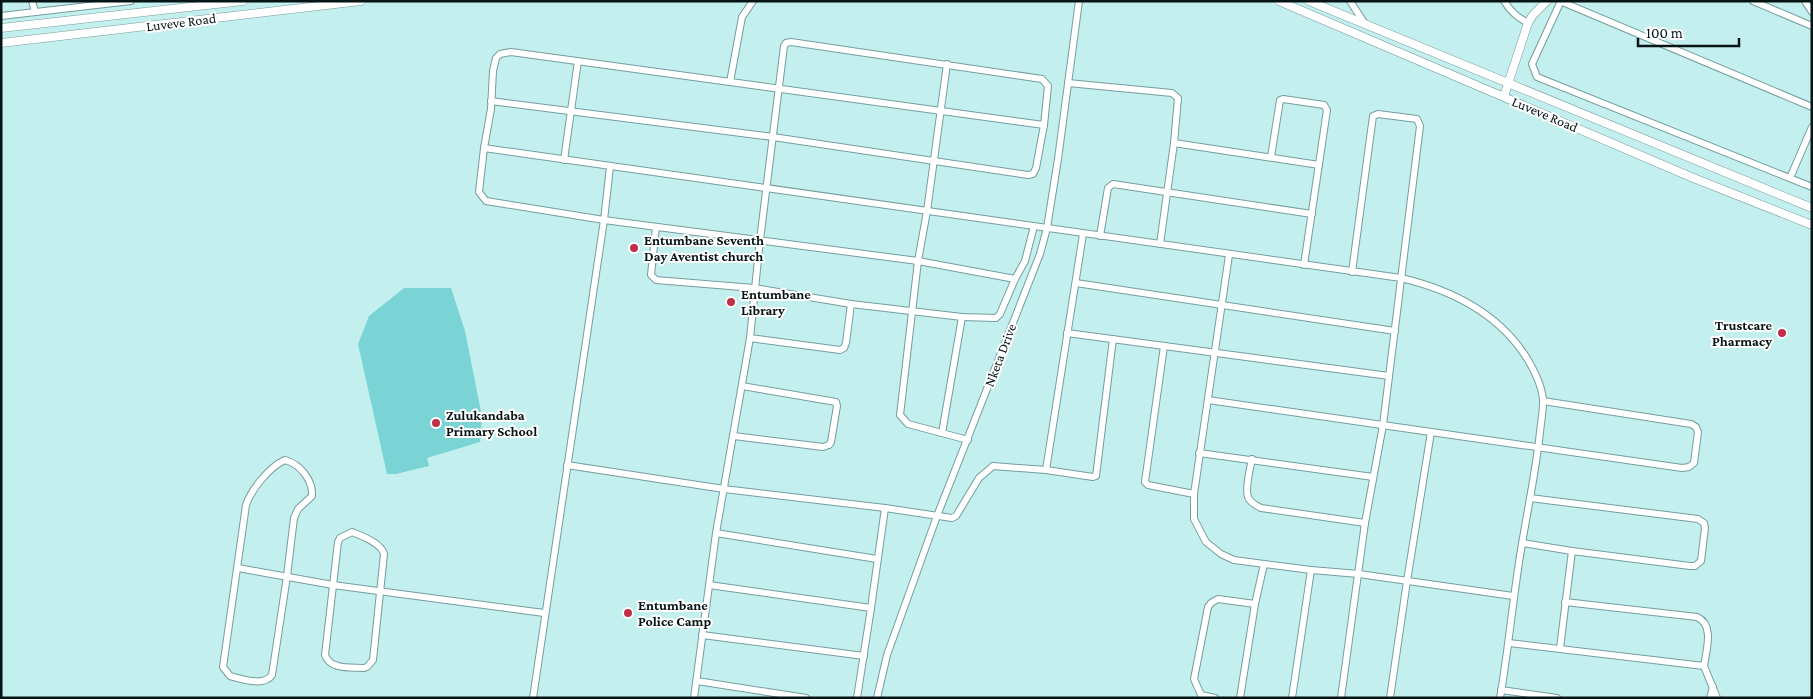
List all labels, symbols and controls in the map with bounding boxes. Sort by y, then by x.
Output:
street label: Luveve Road [145,10,217,34]
scale bar [1638,15,1739,47]
text: 100 m [1646,25,1683,41]
street label: Luveve Road [1510,93,1581,135]
place label: Entumbane Seventh Day Aventist church [644,232,764,264]
marker: Entumbane Seventh Day Aventist church [628,242,640,254]
place label: Entumbane Library [741,286,811,318]
marker: Entumbane Library [725,296,737,308]
place label: Trustcare Pharmacy [1712,317,1772,349]
street label: Nketa Drive [981,321,1019,389]
marker: Trustcare Pharmacy [1776,327,1788,339]
place label: Zulukandaba Primary School [446,407,537,439]
marker: Zulukandaba Primary School [430,417,442,429]
place label: Entumbane Police Camp [638,597,711,629]
marker: Entumbane Police Camp [622,607,634,619]

